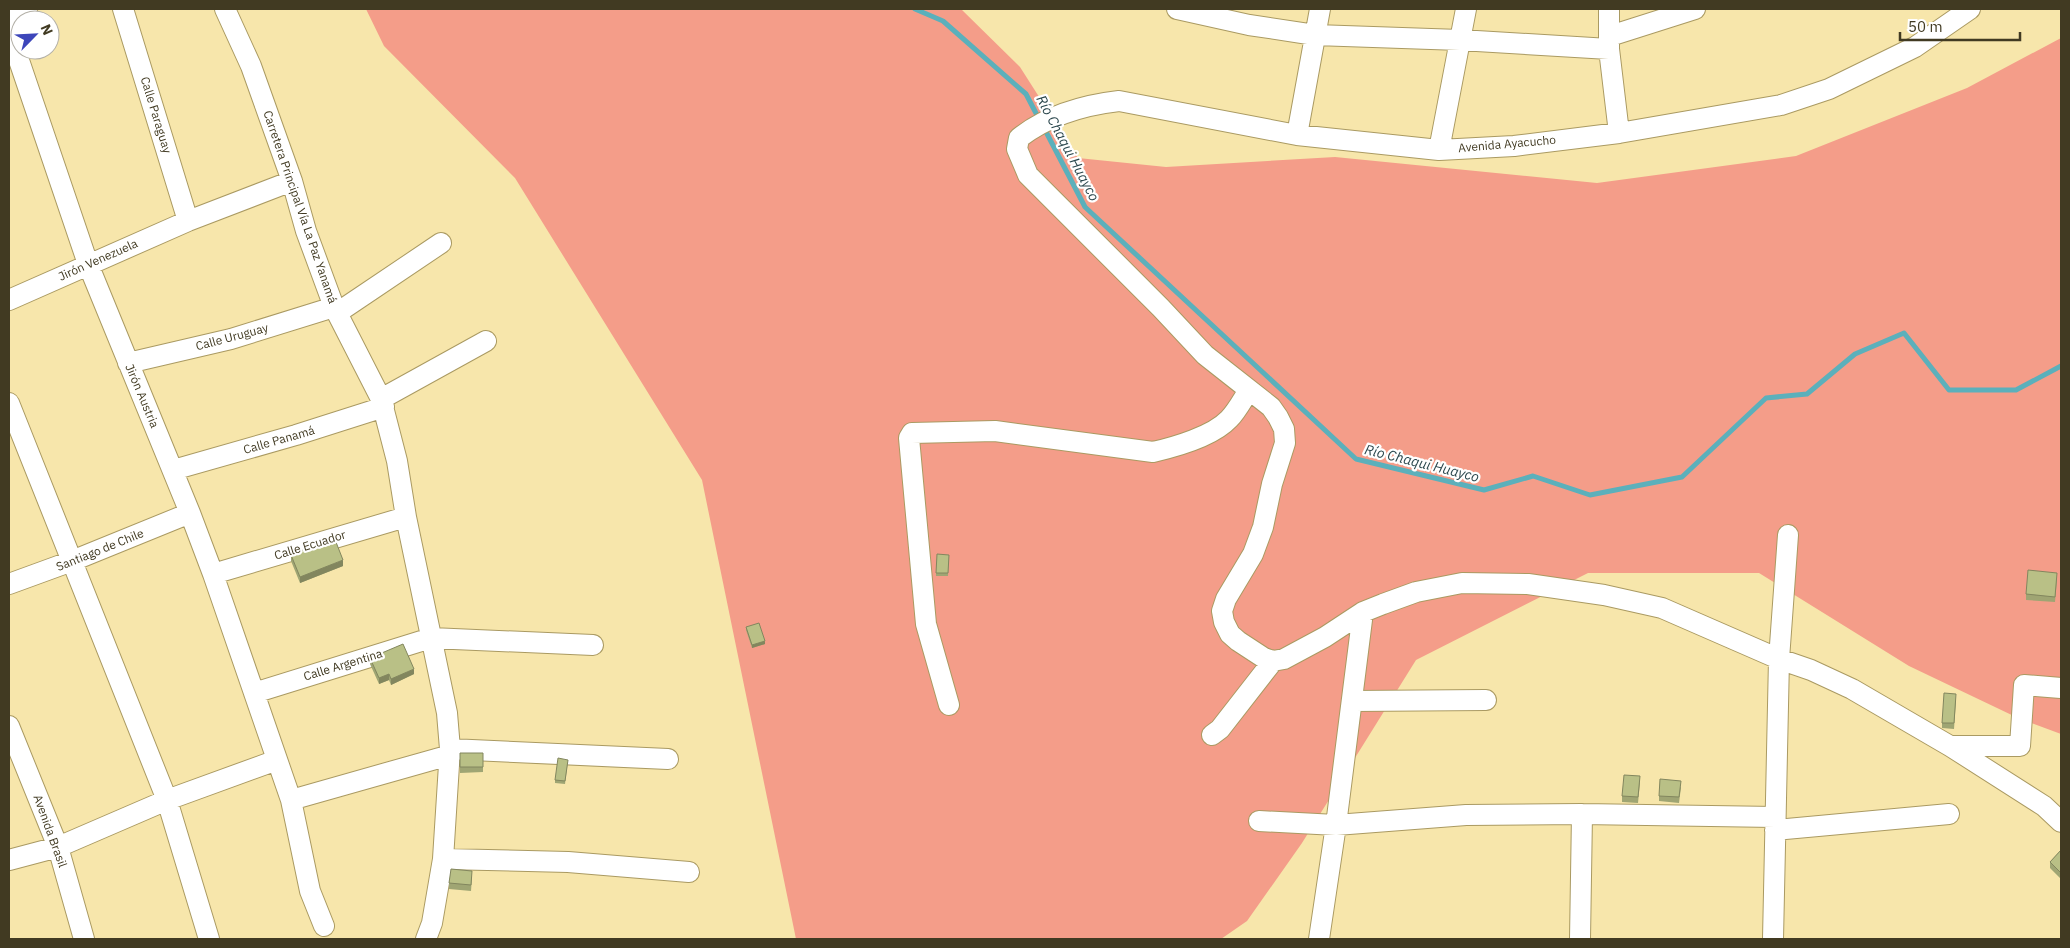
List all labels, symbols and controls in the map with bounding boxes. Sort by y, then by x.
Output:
north arrow [10,10,60,60]
scale bar [1900,10,2020,42]
text: 50 m [1908,17,1943,36]
text: N [37,21,57,38]
street label: Calle Paraguay [138,75,175,155]
water label: Río Chaqui Huayco [1032,92,1104,204]
street label: Carretera Principal Vía La Paz Yanamá [260,108,341,306]
street label: Avenida Ayacucho [1457,132,1557,155]
street label: Jirón Venezuela [56,235,140,284]
street label: Calle Uruguay [194,320,270,353]
street label: Jirón Austria [122,362,163,431]
street label: Calle Panamá [242,422,317,457]
water label: Río Chaqui Huayco [1363,440,1481,486]
street label: Santiago de Chile [54,525,146,574]
street label: Calle Ecuador [272,526,348,563]
street label: Calle Argentina [302,645,385,684]
street label: Avenida Brasil [30,792,71,869]

